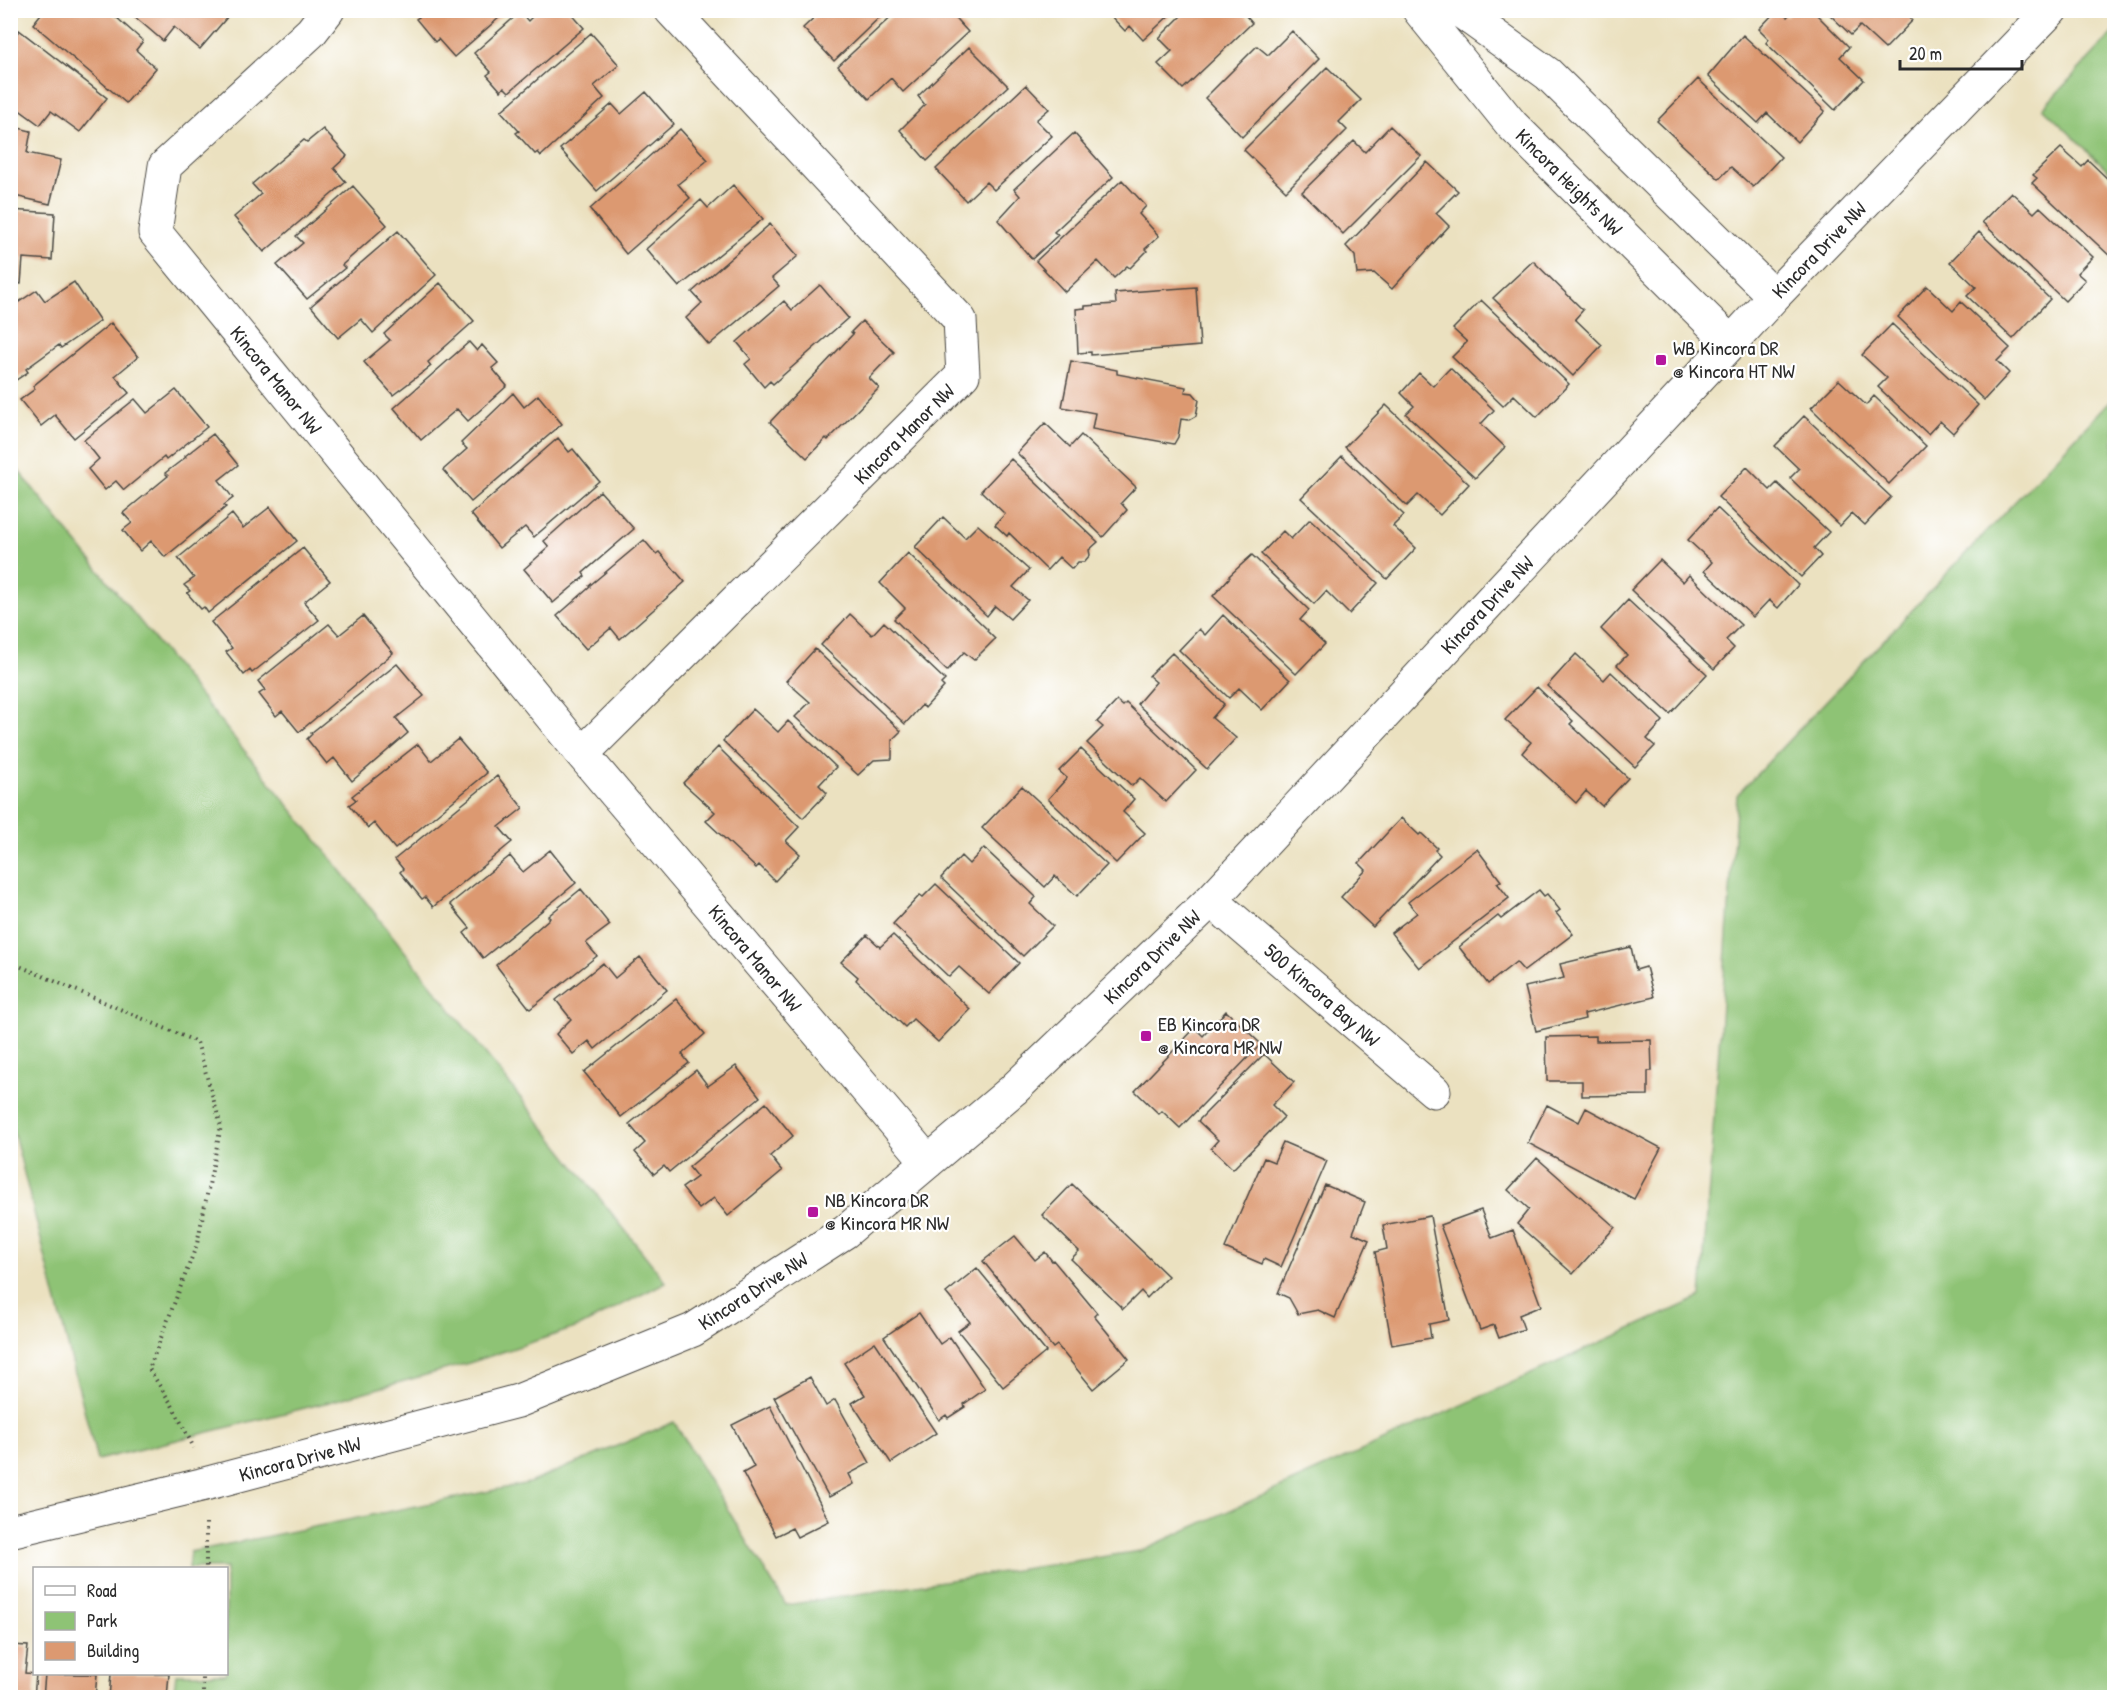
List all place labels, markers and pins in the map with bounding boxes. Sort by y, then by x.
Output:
place label: WB Kincora DR @ Kincora HT NW [1673,334,1795,384]
marker: WB Kincora DR @ Kincora HT NW [1654,353,1668,367]
place label: EB Kincora DR @ Kincora MR NW [1158,1010,1283,1060]
marker: EB Kincora DR @ Kincora MR NW [1139,1029,1153,1043]
place label: NB Kincora DR @ Kincora MR NW [825,1186,950,1236]
marker: NB Kincora DR @ Kincora MR NW [806,1205,820,1219]

